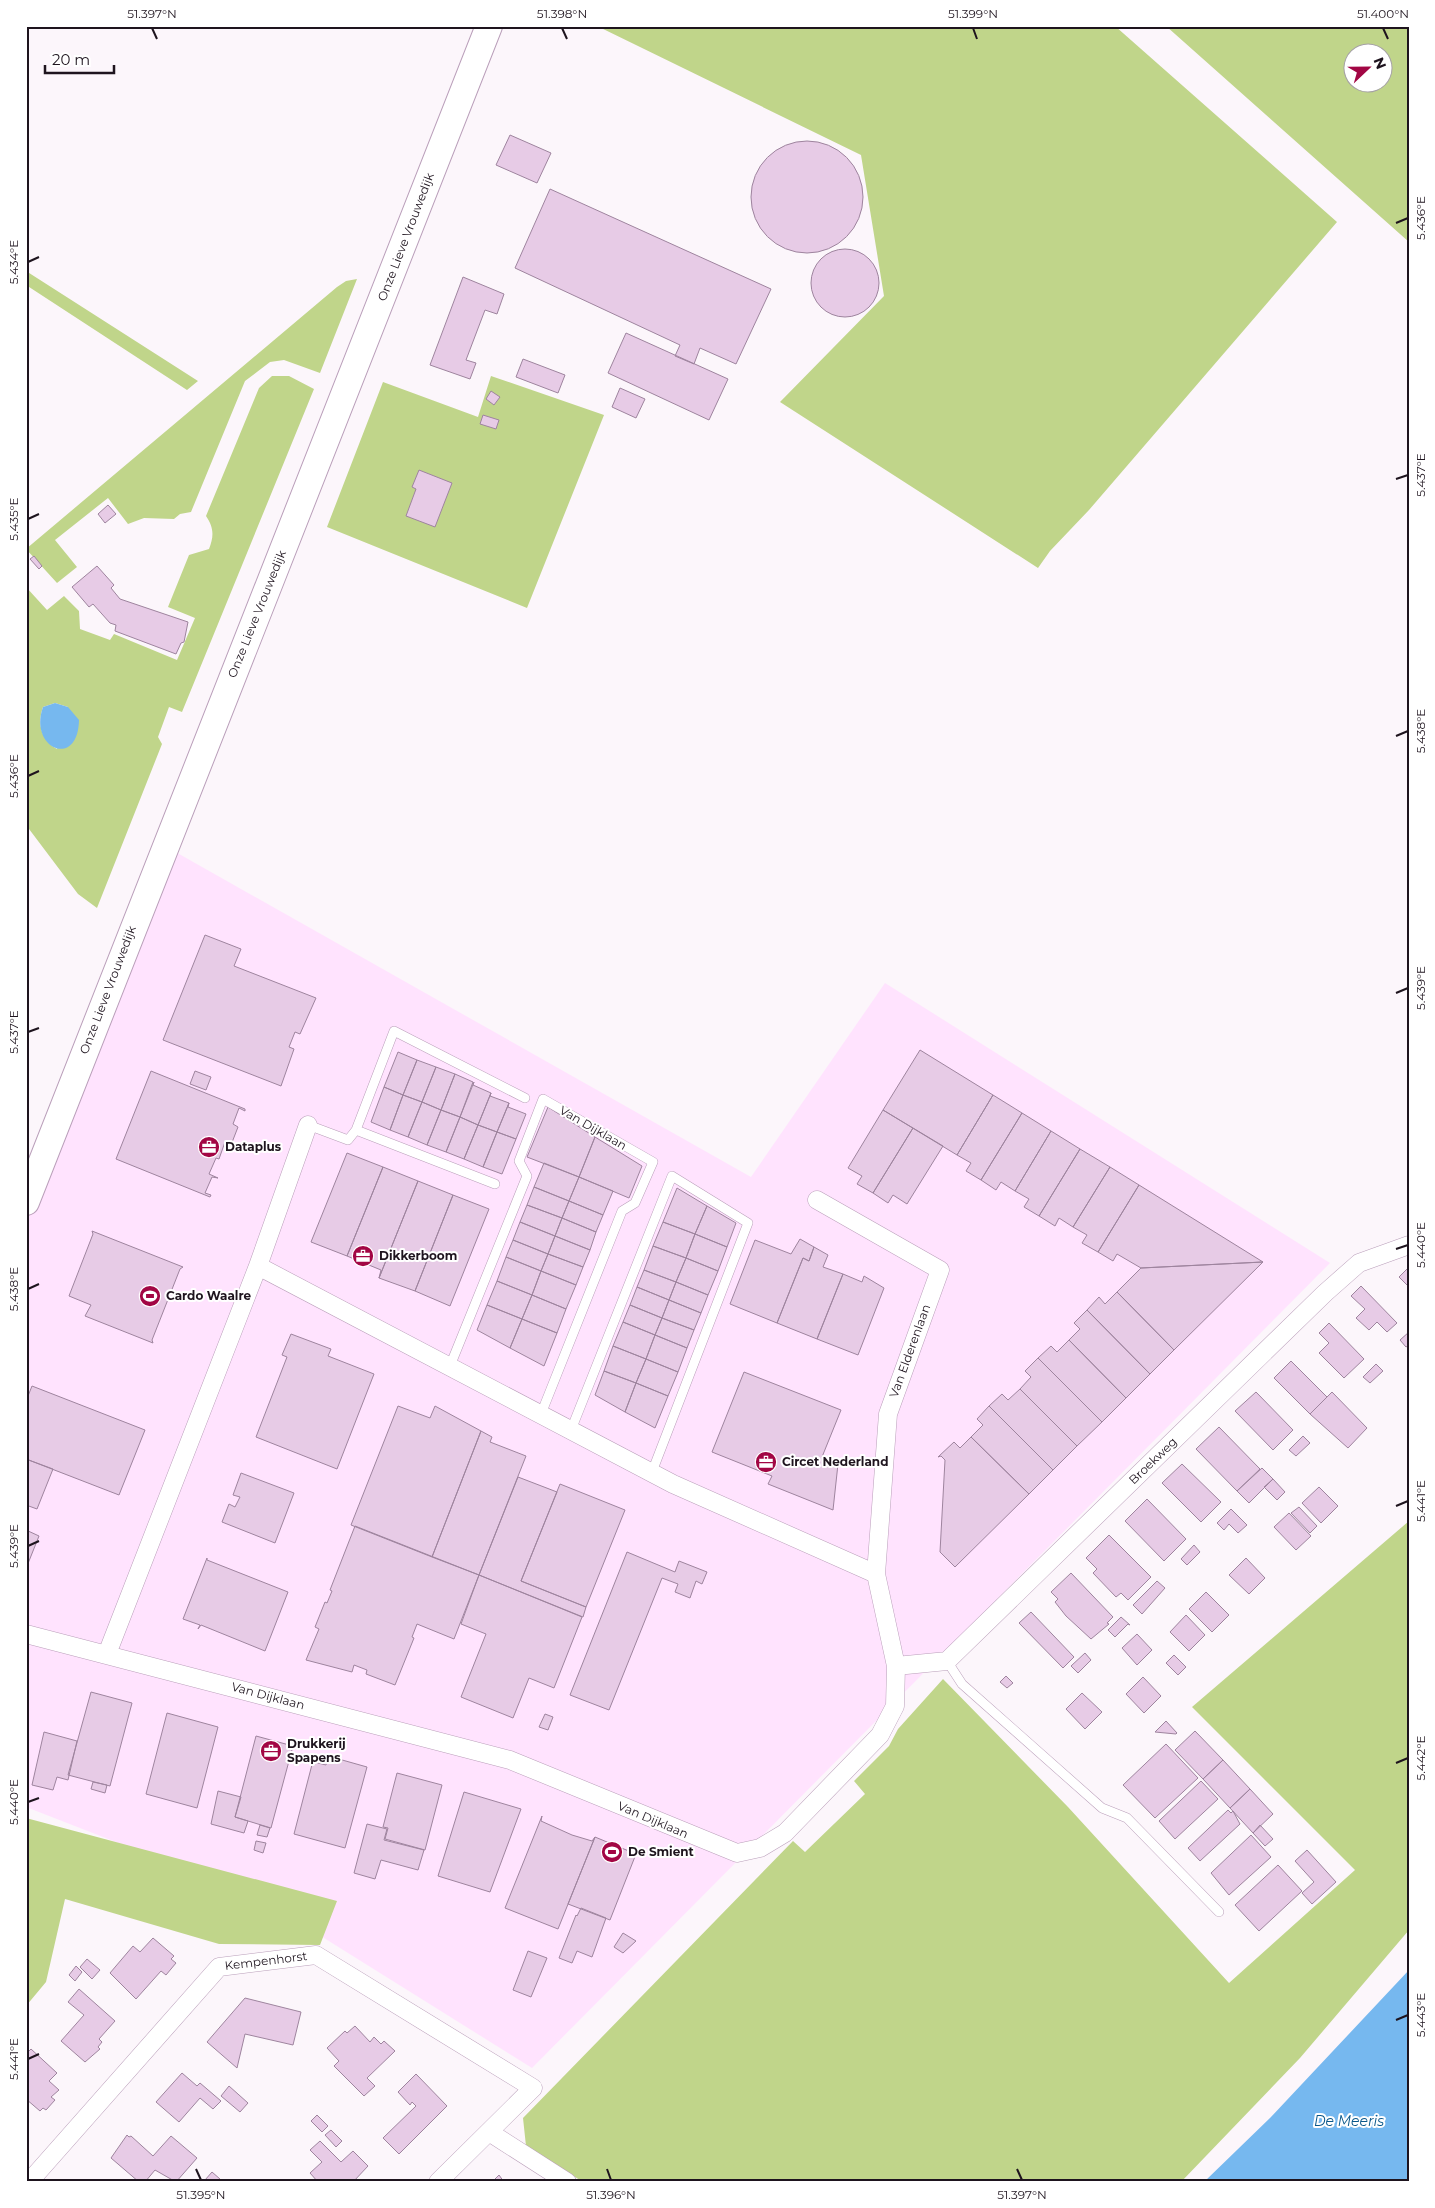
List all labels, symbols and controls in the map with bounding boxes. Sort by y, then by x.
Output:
text: 51.397°N [127,6,177,21]
text: 51.398°N [537,6,587,21]
text: 51.399°N [948,6,998,21]
text: 51.400°N [1357,6,1409,21]
scale bar [45,42,114,74]
north arrow [1342,42,1392,92]
text: 20 m [52,50,90,69]
text: N [1370,55,1391,72]
street label: Onze Lieve Vrouwedijk [374,170,437,303]
text: 5.436°E [1413,196,1428,240]
text: 5.434°E [6,240,21,284]
text: 5.437°E [1413,453,1428,497]
text: 5.435°E [6,497,21,541]
street label: Onze Lieve Vrouwedijk [224,547,289,680]
text: 5.438°E [1413,709,1428,753]
text: 5.436°E [6,754,21,798]
street label: Onze Lieve Vrouwedijk [76,923,139,1056]
text: 5.439°E [1413,966,1428,1010]
text: 5.437°E [6,1010,21,1054]
street label: Van Dijklaan [557,1102,630,1153]
office icon: Dataplus [197,1135,221,1159]
place label: Dataplus [225,1139,282,1154]
text: 5.440°E [1413,1222,1428,1268]
office icon: Dikkerboom [351,1244,375,1268]
place label: Dikkerboom [379,1248,457,1263]
text: 5.438°E [6,1267,21,1311]
sports icon: Cardo Waalre [138,1284,162,1308]
place label: Cardo Waalre [166,1288,251,1303]
street label: Van Elderenlaan [886,1302,933,1400]
street label: Broekweg [1125,1434,1180,1487]
office icon: Circet Nederland [754,1450,778,1474]
place label: Circet Nederland [782,1454,889,1469]
text: 5.441°E [1413,1480,1428,1522]
text: 5.439°E [6,1524,21,1568]
street label: Van Dijklaan [230,1679,306,1712]
place label: Drukkerij Spapens [287,1736,346,1765]
text: 5.442°E [1413,1736,1428,1780]
office icon: Drukkerij Spapens [259,1739,283,1763]
text: 5.440°E [6,1779,21,1825]
street label: Van Dijklaan [616,1798,691,1841]
sports icon: De Smient [600,1840,624,1864]
place label: De Smient [628,1844,695,1859]
street label: Kempenhorst [224,1948,308,1973]
text: 5.443°E [1413,1993,1428,2037]
text: 5.441°E [6,2038,21,2080]
water label: De Meeris [1314,2112,1384,2130]
text: 51.395°N [176,2187,226,2202]
text: 51.396°N [586,2187,636,2202]
text: 51.397°N [997,2187,1047,2202]

